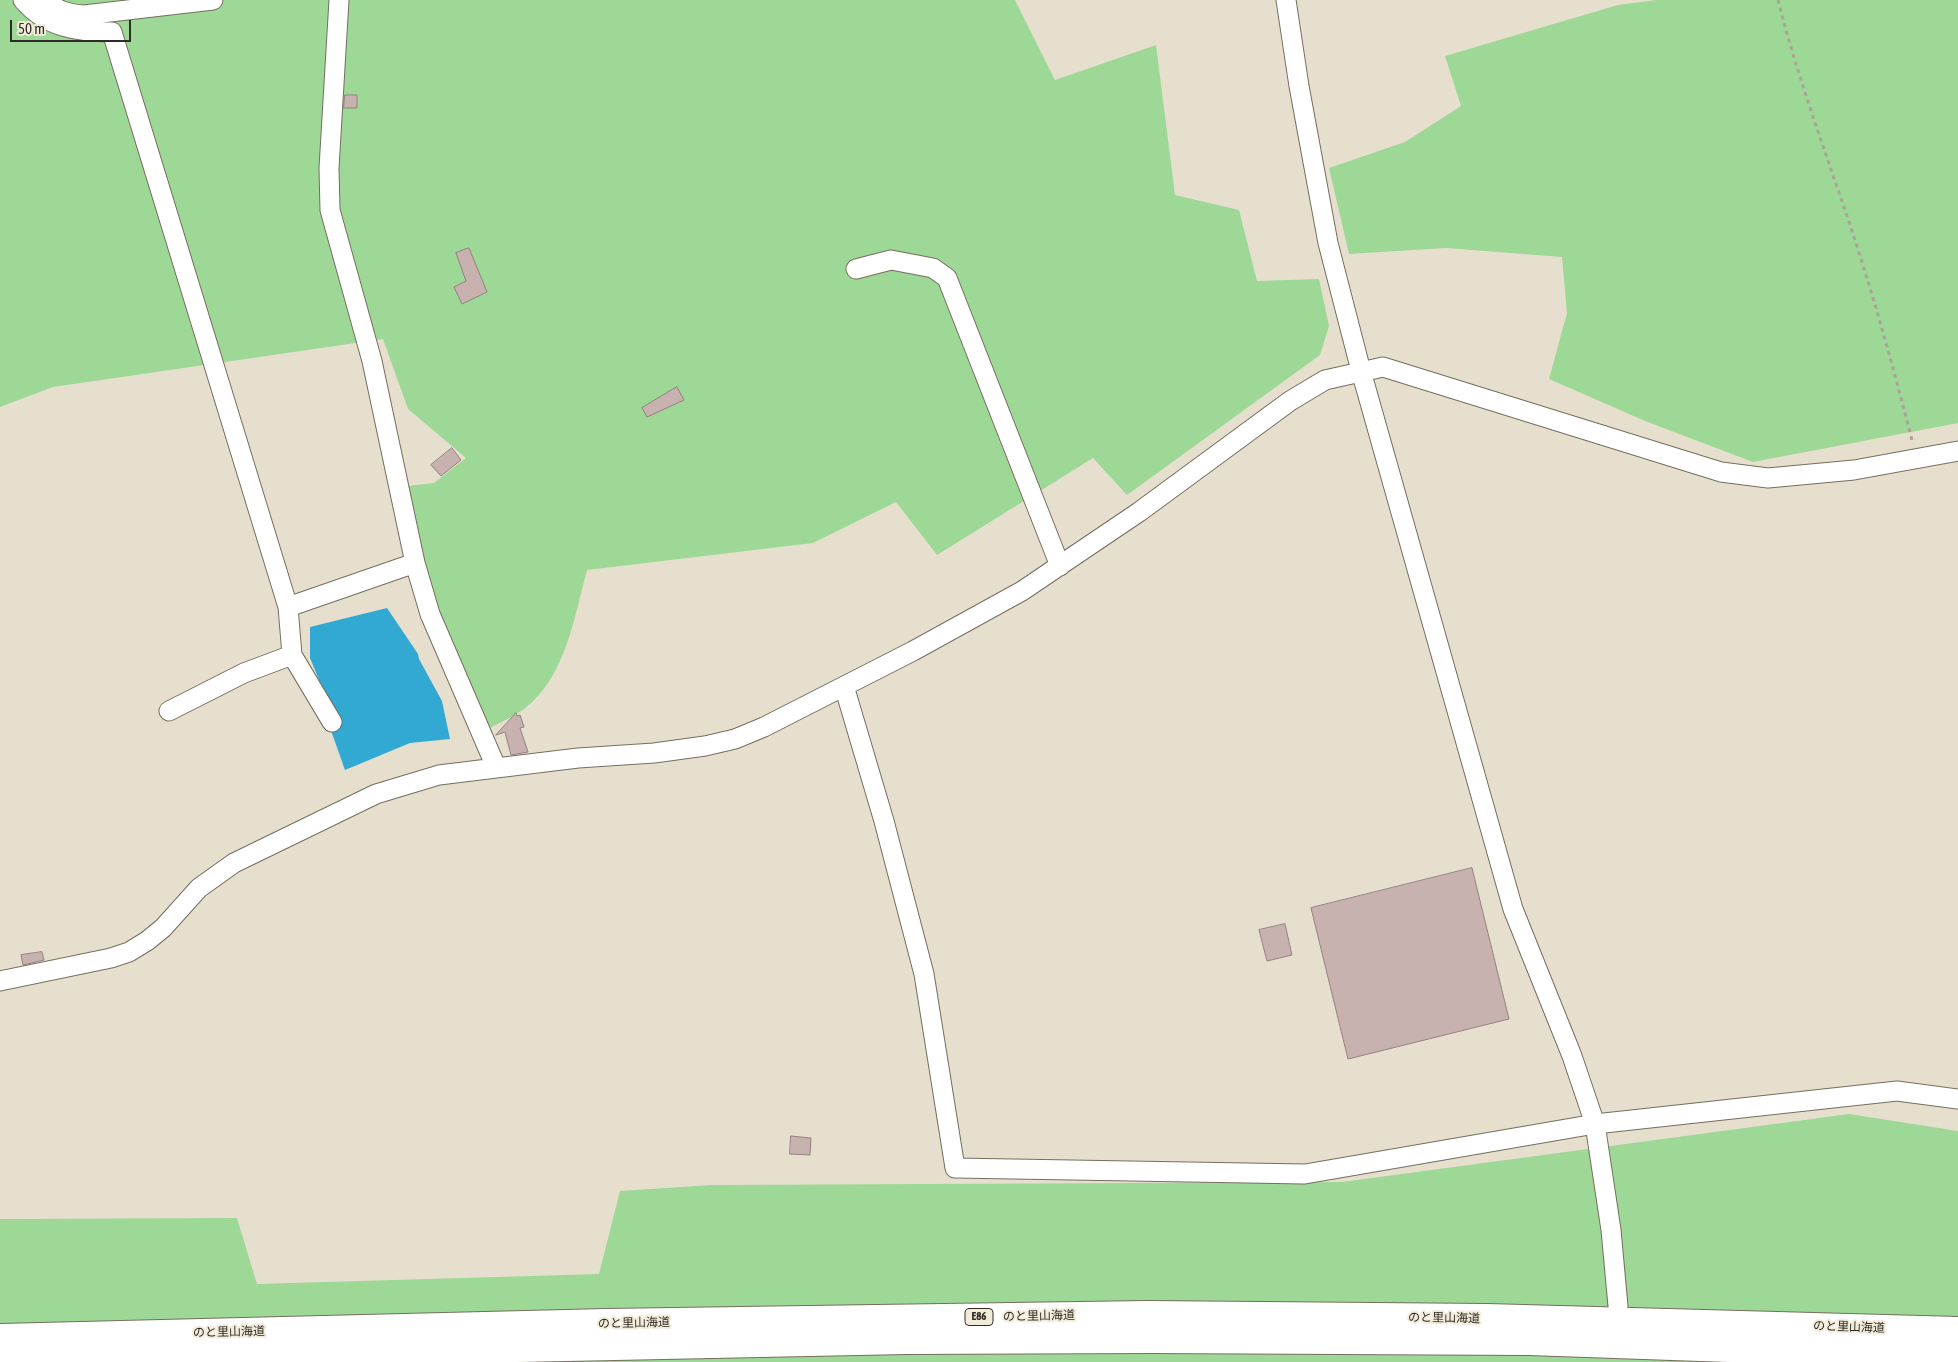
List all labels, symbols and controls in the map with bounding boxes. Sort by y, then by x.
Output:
scale bar [12,10,134,42]
text: 50 m [18,20,45,37]
road number: E86 [965,1308,993,1325]
street label: のと里山海道 [1003,1308,1075,1324]
street label: のと里山海道 [1408,1310,1480,1326]
street label: のと里山海道 [598,1315,670,1331]
street label: のと里山海道 [1813,1319,1885,1335]
street label: のと里山海道 [193,1324,265,1340]

